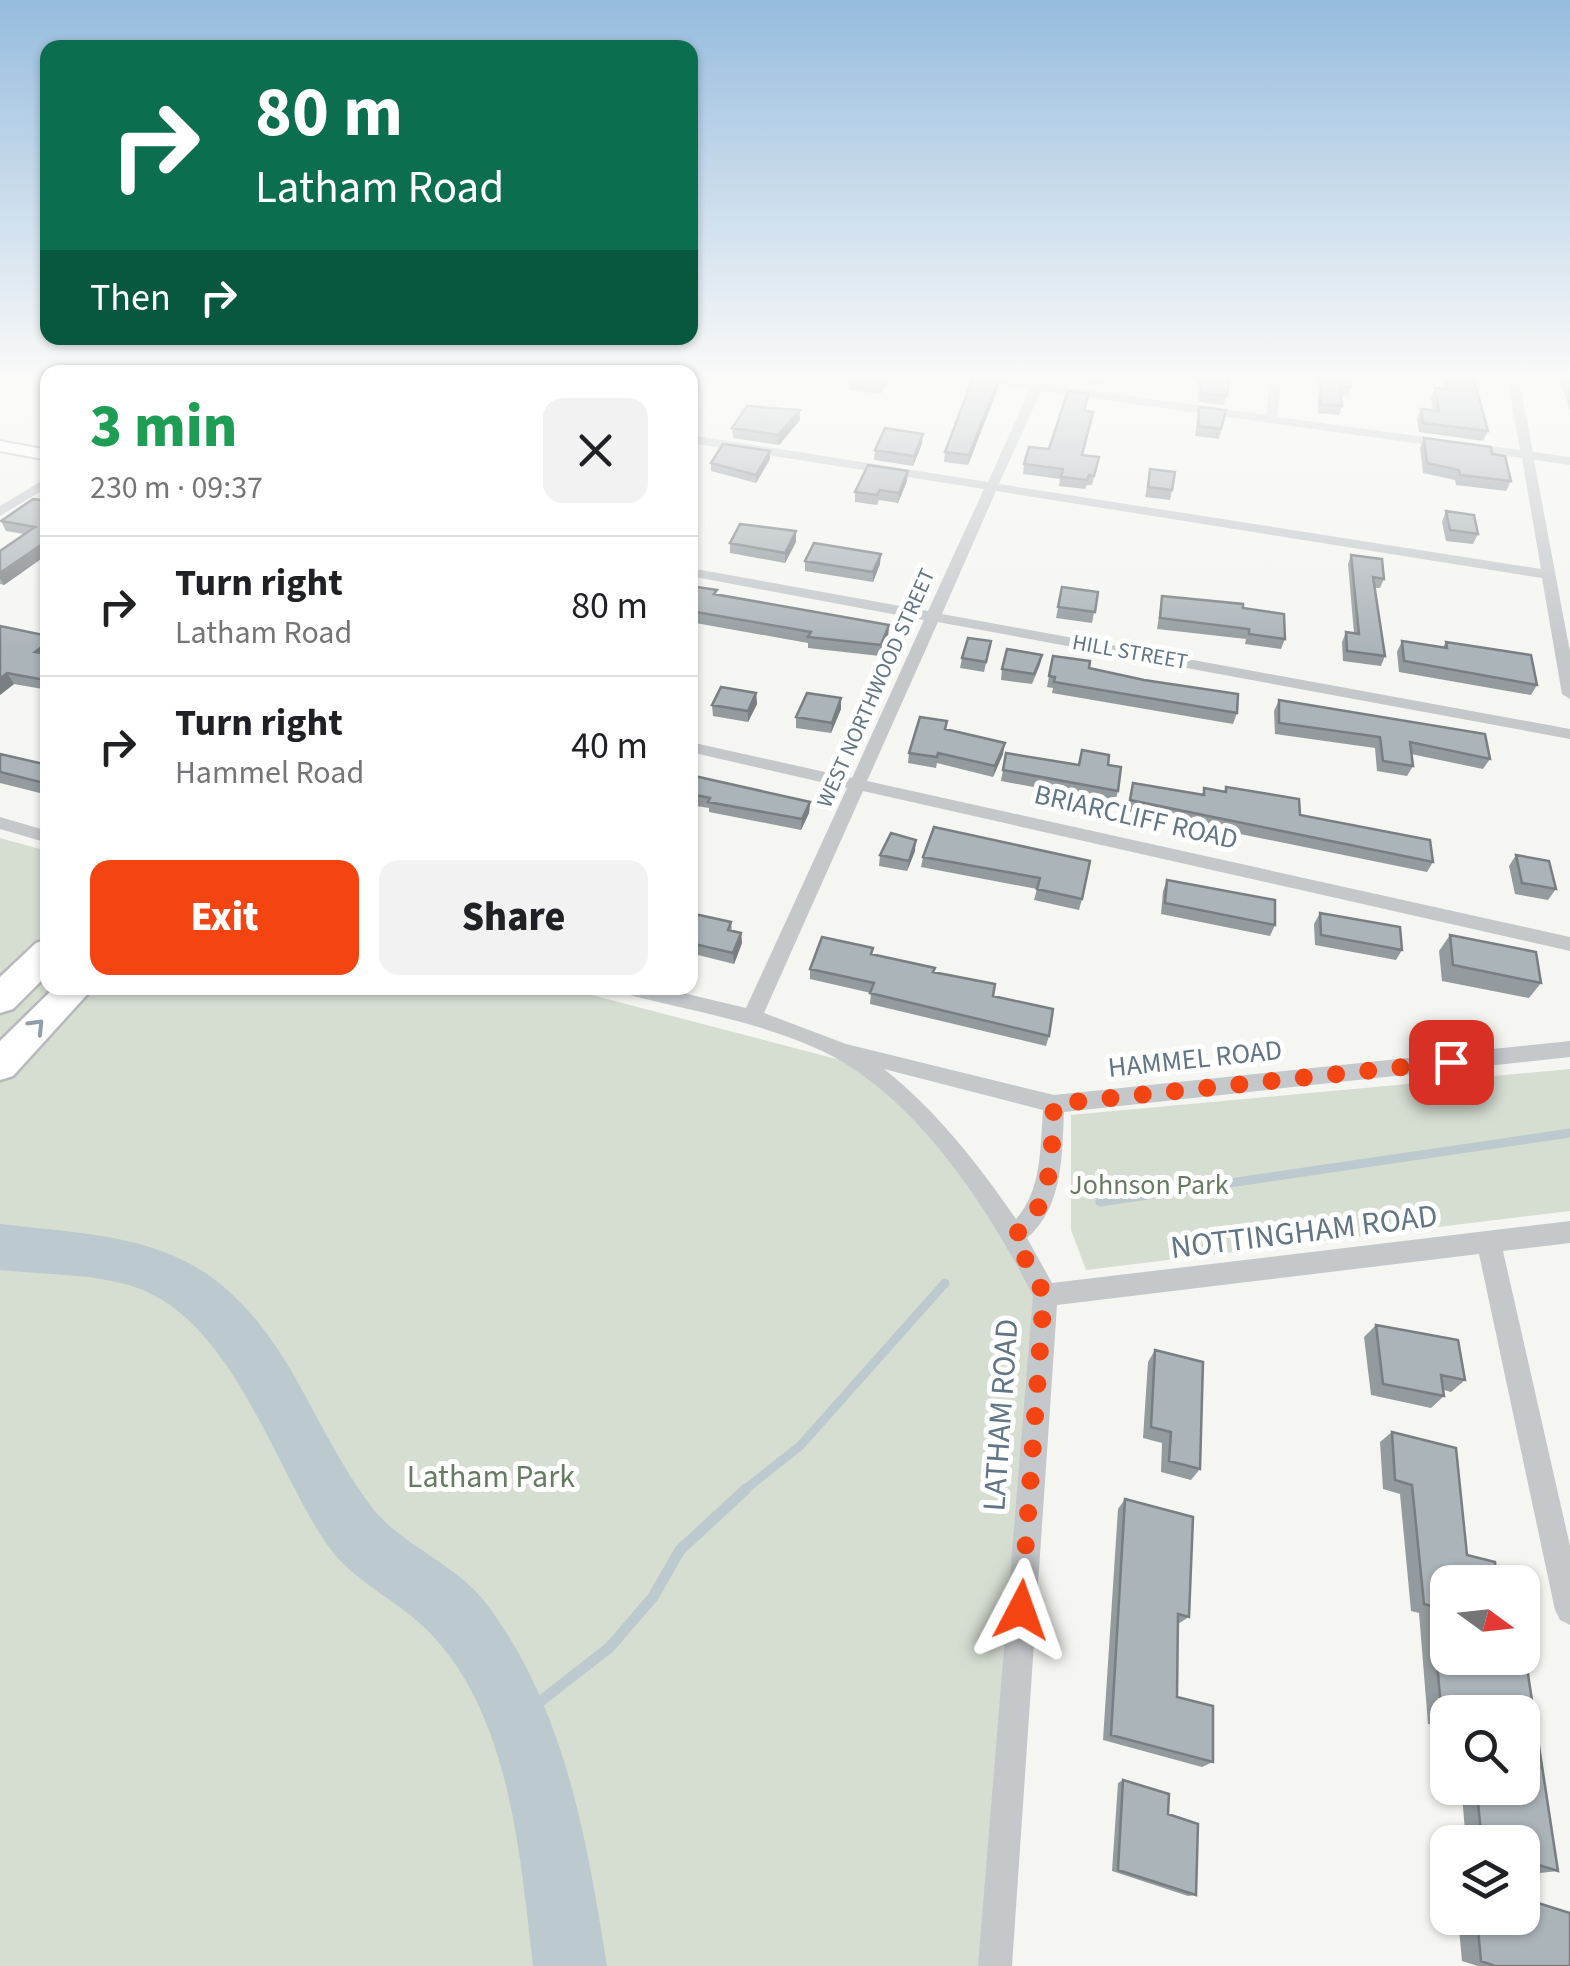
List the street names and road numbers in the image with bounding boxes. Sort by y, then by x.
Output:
street label: WEST NORTHWOOD STREET [809,563,943,813]
street label: HILL STREET [1070,626,1190,678]
street label: BRIARCLIFF ROAD [1030,774,1242,860]
street label: HAMMEL ROAD [1106,1030,1284,1088]
street label: NOTTINGHAM ROAD [1168,1193,1440,1271]
street label: LATHAM ROAD [971,1317,1031,1513]

